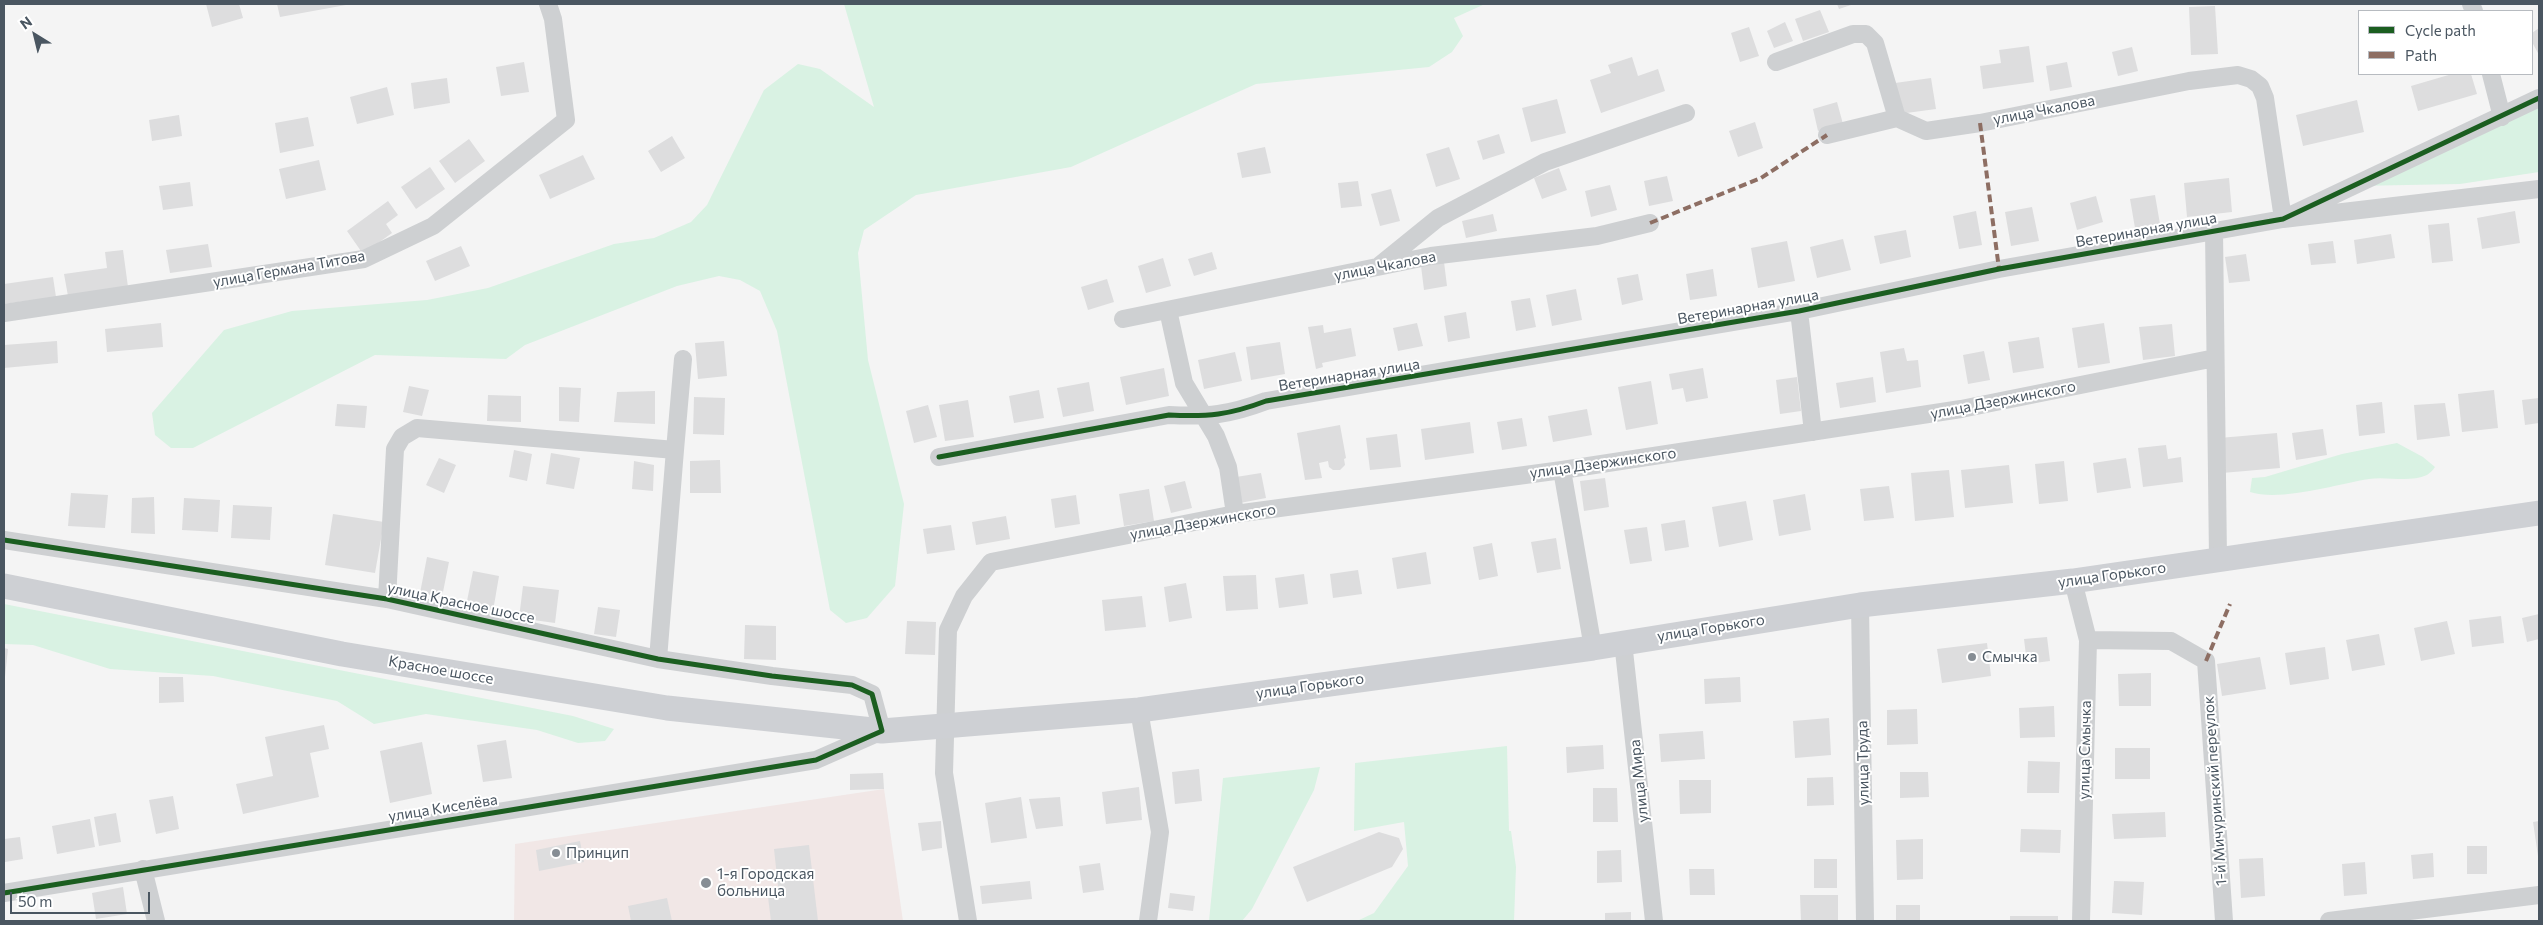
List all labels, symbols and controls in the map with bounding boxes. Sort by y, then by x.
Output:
north arrow [10,10,60,60]
legend [2358,10,2533,75]
text: N [17,12,35,32]
text: Cycle path [2405,21,2476,39]
text: Path [2405,46,2437,64]
street label: улица Чкалова [1992,91,2096,129]
street label: Ветеринарная улица [2074,209,2218,251]
street label: улица Германа Титова [212,247,366,291]
street label: улица Чкалова [1333,247,1437,285]
street label: Ветеринарная улица [1676,286,1820,328]
street label: Ветеринарная улица [1277,355,1421,395]
street label: улица Дзержинского [1929,377,2077,423]
street label: улица Дзержинского [1529,444,1677,482]
street label: улица Дзержинского [1129,500,1277,544]
street label: улица Горького [2057,559,2167,591]
street label: улица Красное шоссе [386,579,536,627]
street label: улица Горького [1656,611,1766,645]
place label: Смычка [1982,648,2038,666]
marker: Смычка [1966,651,1978,663]
street label: Красное шоссе [387,652,495,688]
street label: улица Горького [1255,670,1365,702]
street label: 1-й Мичуринский переулок [2199,695,2231,887]
street label: улица Смычка [2075,700,2095,800]
street label: улица Труда [1853,721,1873,805]
street label: улица Мира [1626,739,1652,823]
street label: улица Киселёва [387,790,499,826]
place label: Принцип [566,844,629,862]
marker: Принцип [550,847,562,859]
place label: 1-я Городская больница [717,865,814,900]
marker: 1-я Городская больница [699,876,713,890]
scale bar [12,882,152,914]
text: 50 m [18,892,52,910]

